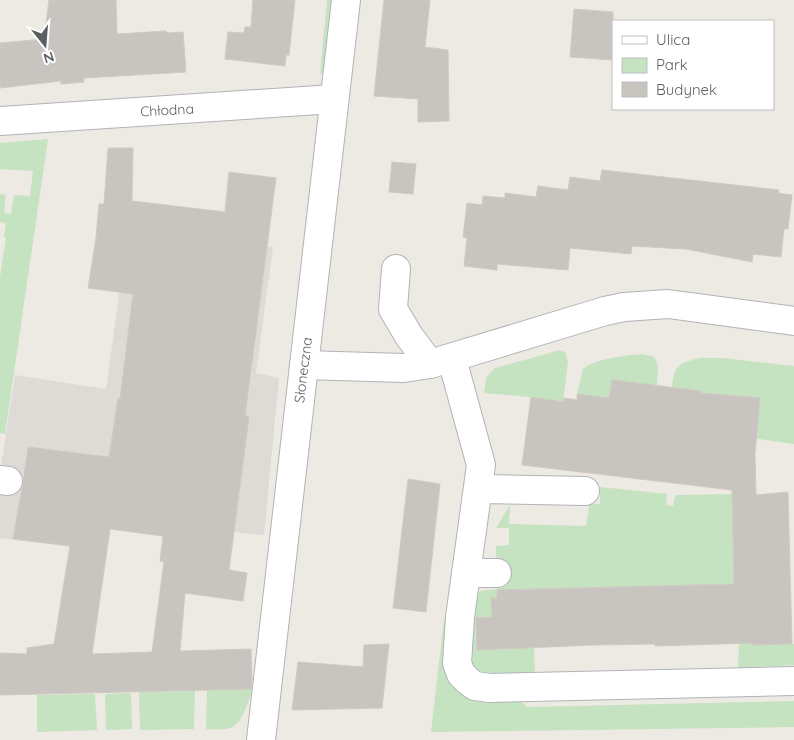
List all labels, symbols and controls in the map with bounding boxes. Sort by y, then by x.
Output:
north arrow [20,20,70,70]
legend [612,20,774,110]
text: Ulica [656,30,690,49]
text: N [41,47,56,68]
text: Park [656,55,688,74]
text: Budynek [656,80,717,99]
street label: Chłodna [140,100,194,120]
street label: Słoneczna [290,336,316,404]

